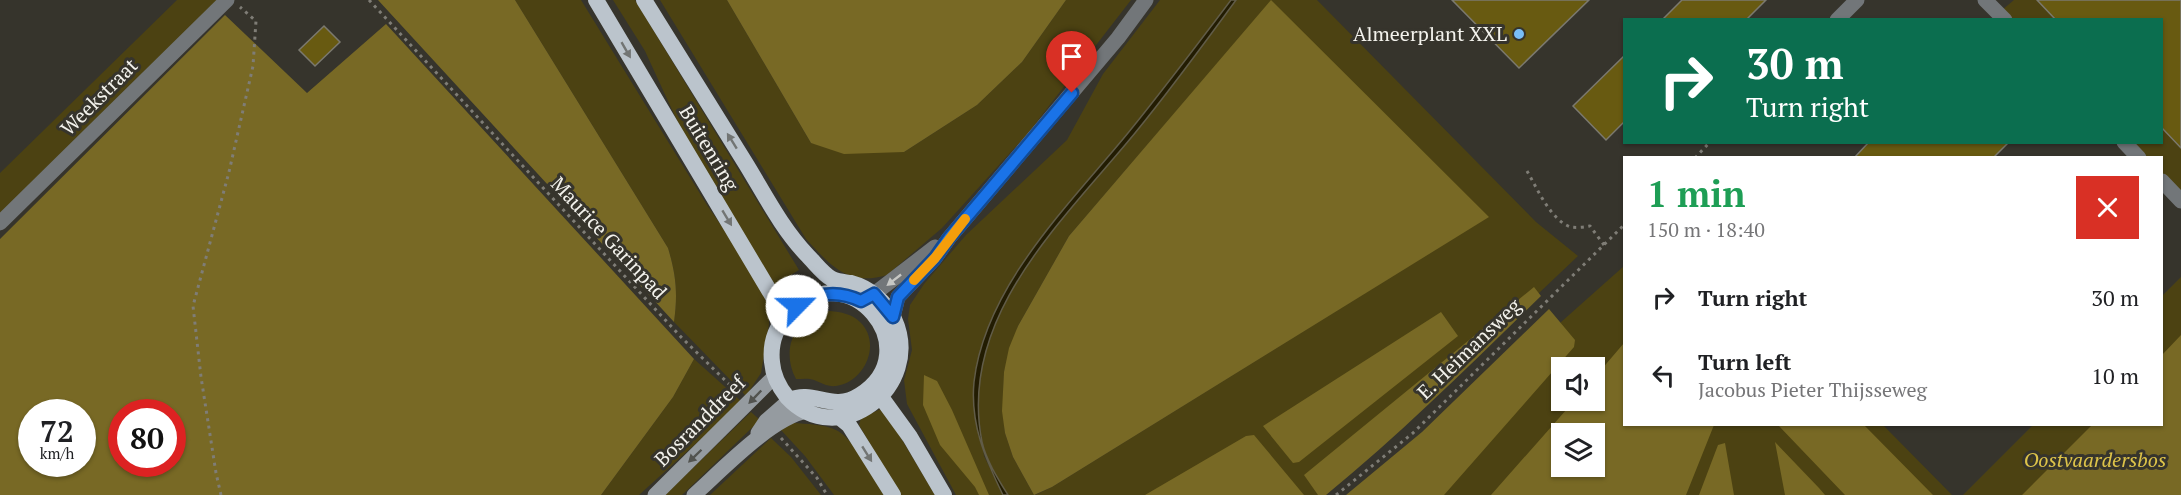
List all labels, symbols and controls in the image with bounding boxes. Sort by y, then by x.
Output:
place label: Almeerplant XXL [1353,20,1507,47]
marker: Almeerplant XXL [1512,27,1526,41]
pin [1046,31,1097,93]
text: 30 m [1746,35,1844,91]
icon: arrive [1055,40,1088,73]
one-way arrow [621,42,631,59]
icon: right [1647,42,1725,120]
street label: Weekstraat [54,52,144,141]
text: Turn right [1746,89,1869,125]
street label: Buitenring [673,100,746,196]
one-way arrow [726,133,737,150]
text: 1 min [1647,170,1745,217]
street label: Maurice Garinpad [545,171,673,305]
button: close [2076,176,2139,239]
one-way arrow [721,209,731,226]
text: 150 m · 18:40 [1647,216,1765,243]
one-way arrow [886,273,901,285]
position arrow [765,274,829,338]
icon: right [1647,281,1680,314]
text: Turn right [1698,283,1807,312]
text: 30 m [2091,283,2139,312]
street label: E. Heimansweg [1411,292,1527,405]
text: Turn left [1698,347,1791,376]
map controls [1551,357,1605,477]
button: sound [1551,357,1605,411]
icon: left [1647,359,1680,392]
text: 10 m [2091,361,2139,390]
street label: Bosranddreef [648,368,752,472]
text: Jacobus Pieter Thijsseweg [1698,376,1927,403]
one-way arrow [748,390,762,405]
speed limit sign: 80 [108,399,186,477]
text: 72 [40,411,74,451]
button: layers [1551,423,1605,477]
text: km/h [40,443,74,463]
one-way arrow [862,446,873,462]
park label: Oostvaardersbos [2024,446,2166,473]
one-way arrow [688,449,702,463]

